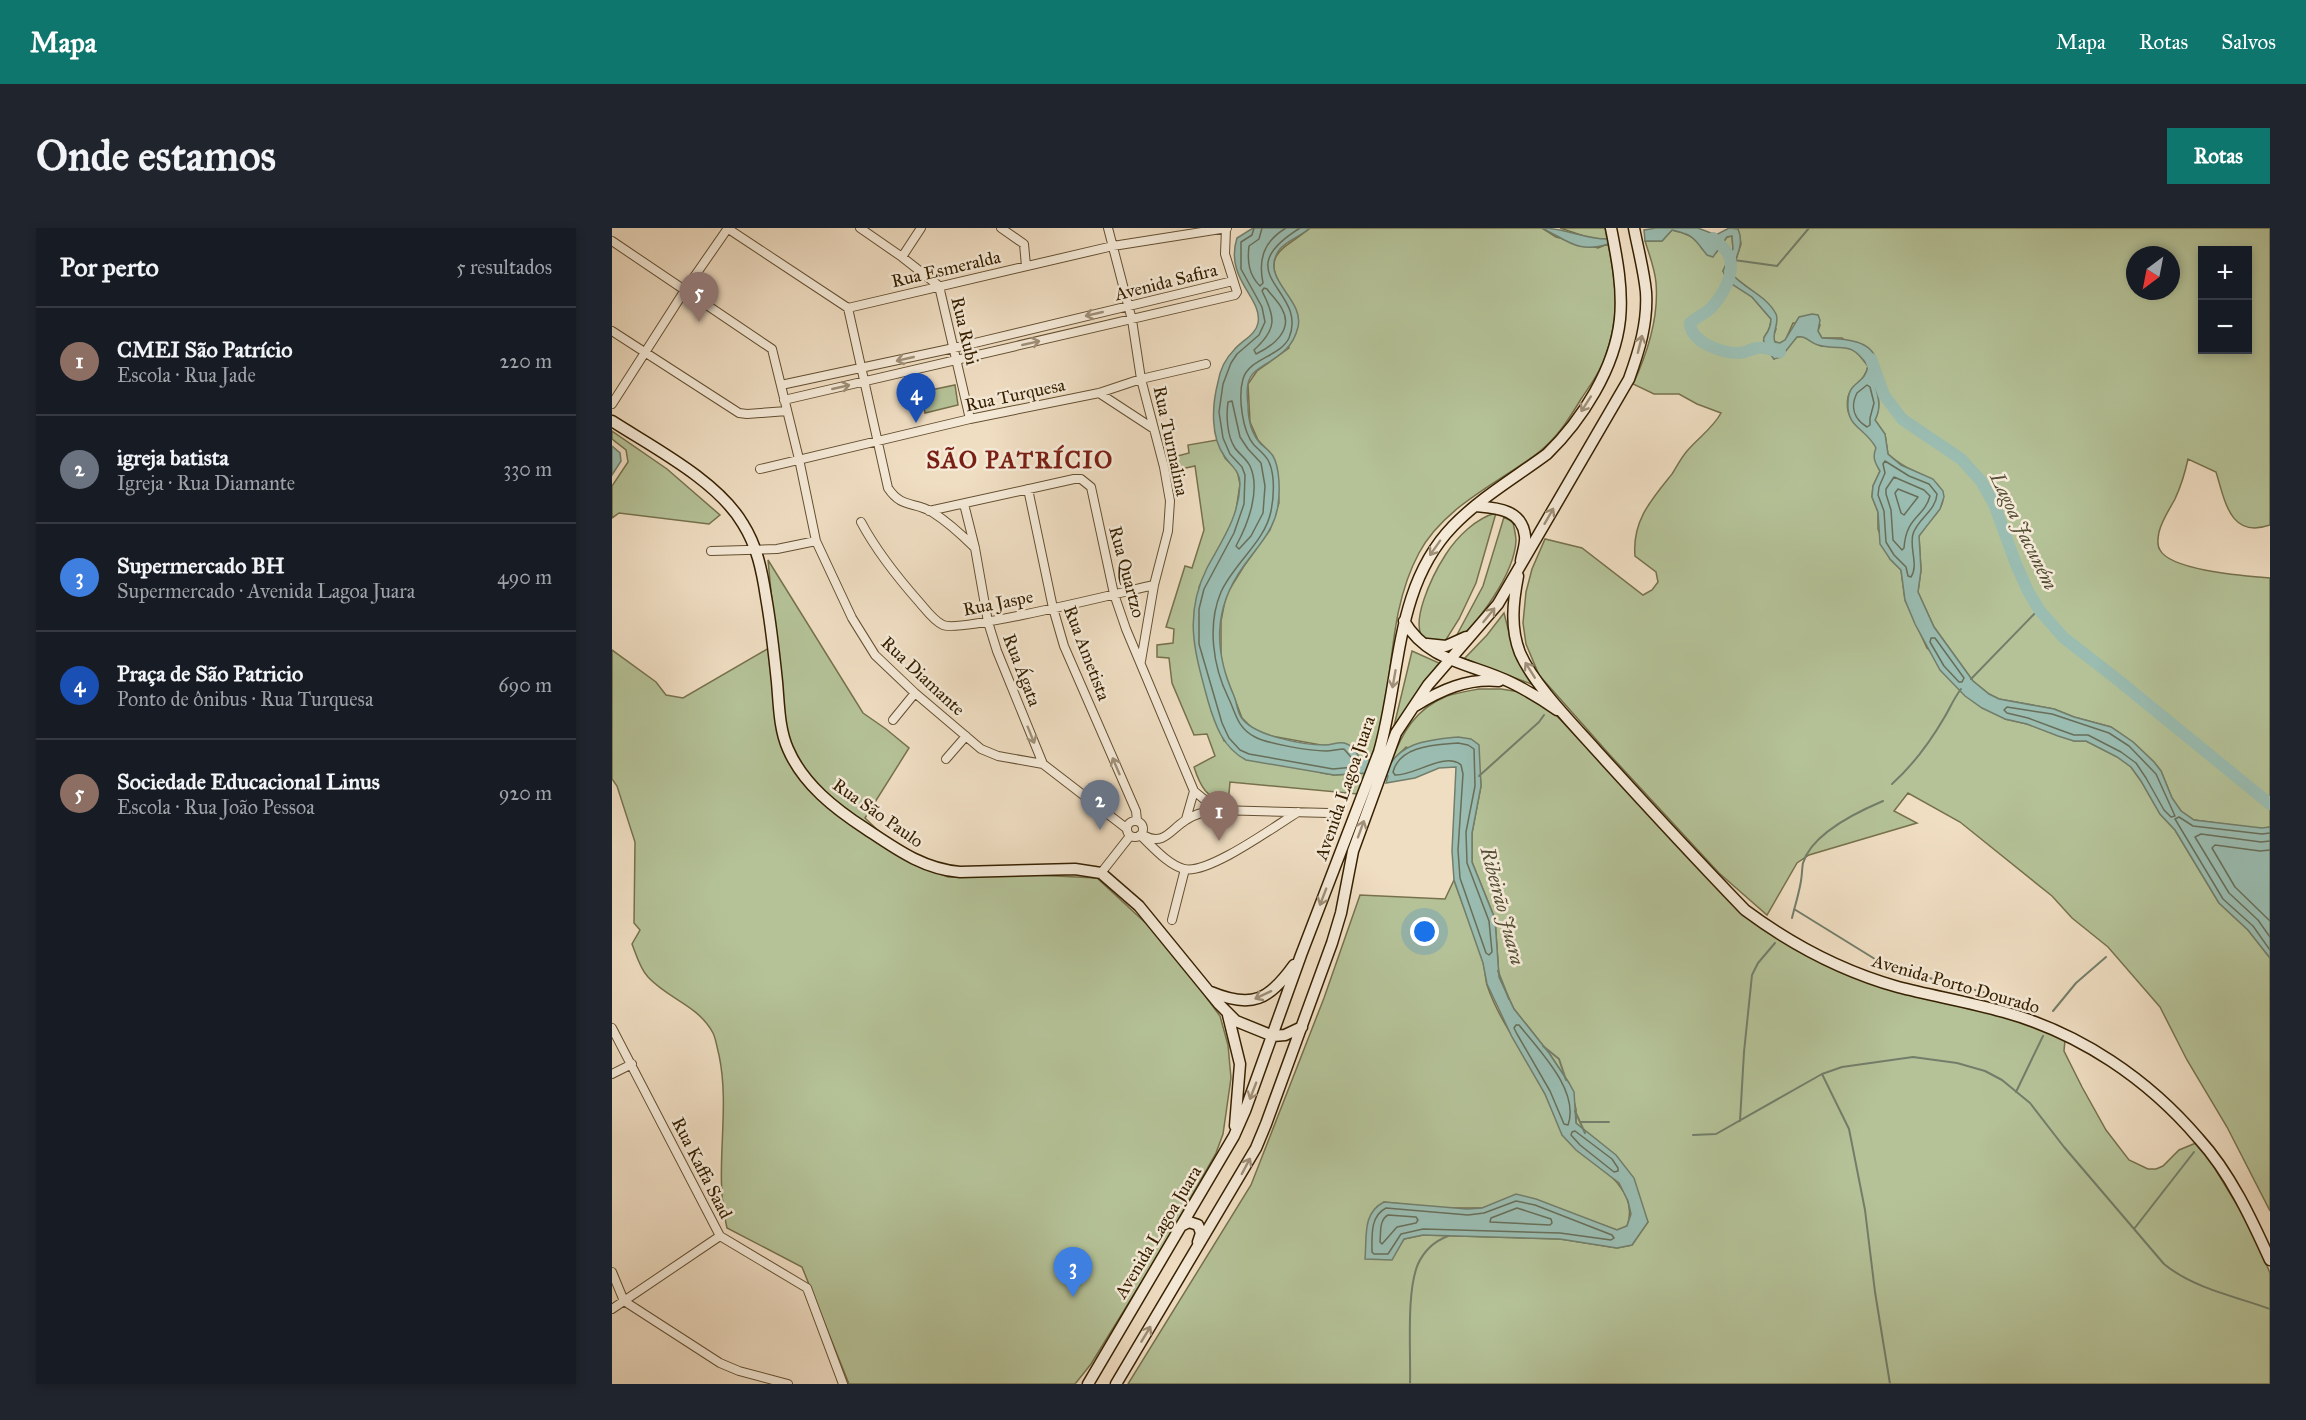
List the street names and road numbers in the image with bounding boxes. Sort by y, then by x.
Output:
street label: Rua Esmeralda [889,246,1003,292]
street label: Avenida Safira [1111,259,1220,306]
street label: Rua Rubi [946,295,984,367]
street label: Rua Turquesa [963,374,1068,417]
street label: Rua Turmalina [1149,384,1193,498]
street label: Rua Quartzo [1104,524,1150,620]
street label: Rua Jaspe [961,585,1035,622]
street label: Rua Ametista [1059,602,1115,704]
street label: Rua Ágata [997,630,1048,710]
street label: Rua Diamante [877,632,969,720]
street label: Avenida Lagoa Juara [1310,713,1381,864]
street label: Rua São Paulo [828,774,928,852]
street label: Avenida Porto Dourado [1869,949,2042,1018]
street label: Rua Kaffa Saad [667,1114,737,1222]
street label: Avenida Lagoa Juara [1109,1161,1207,1304]

